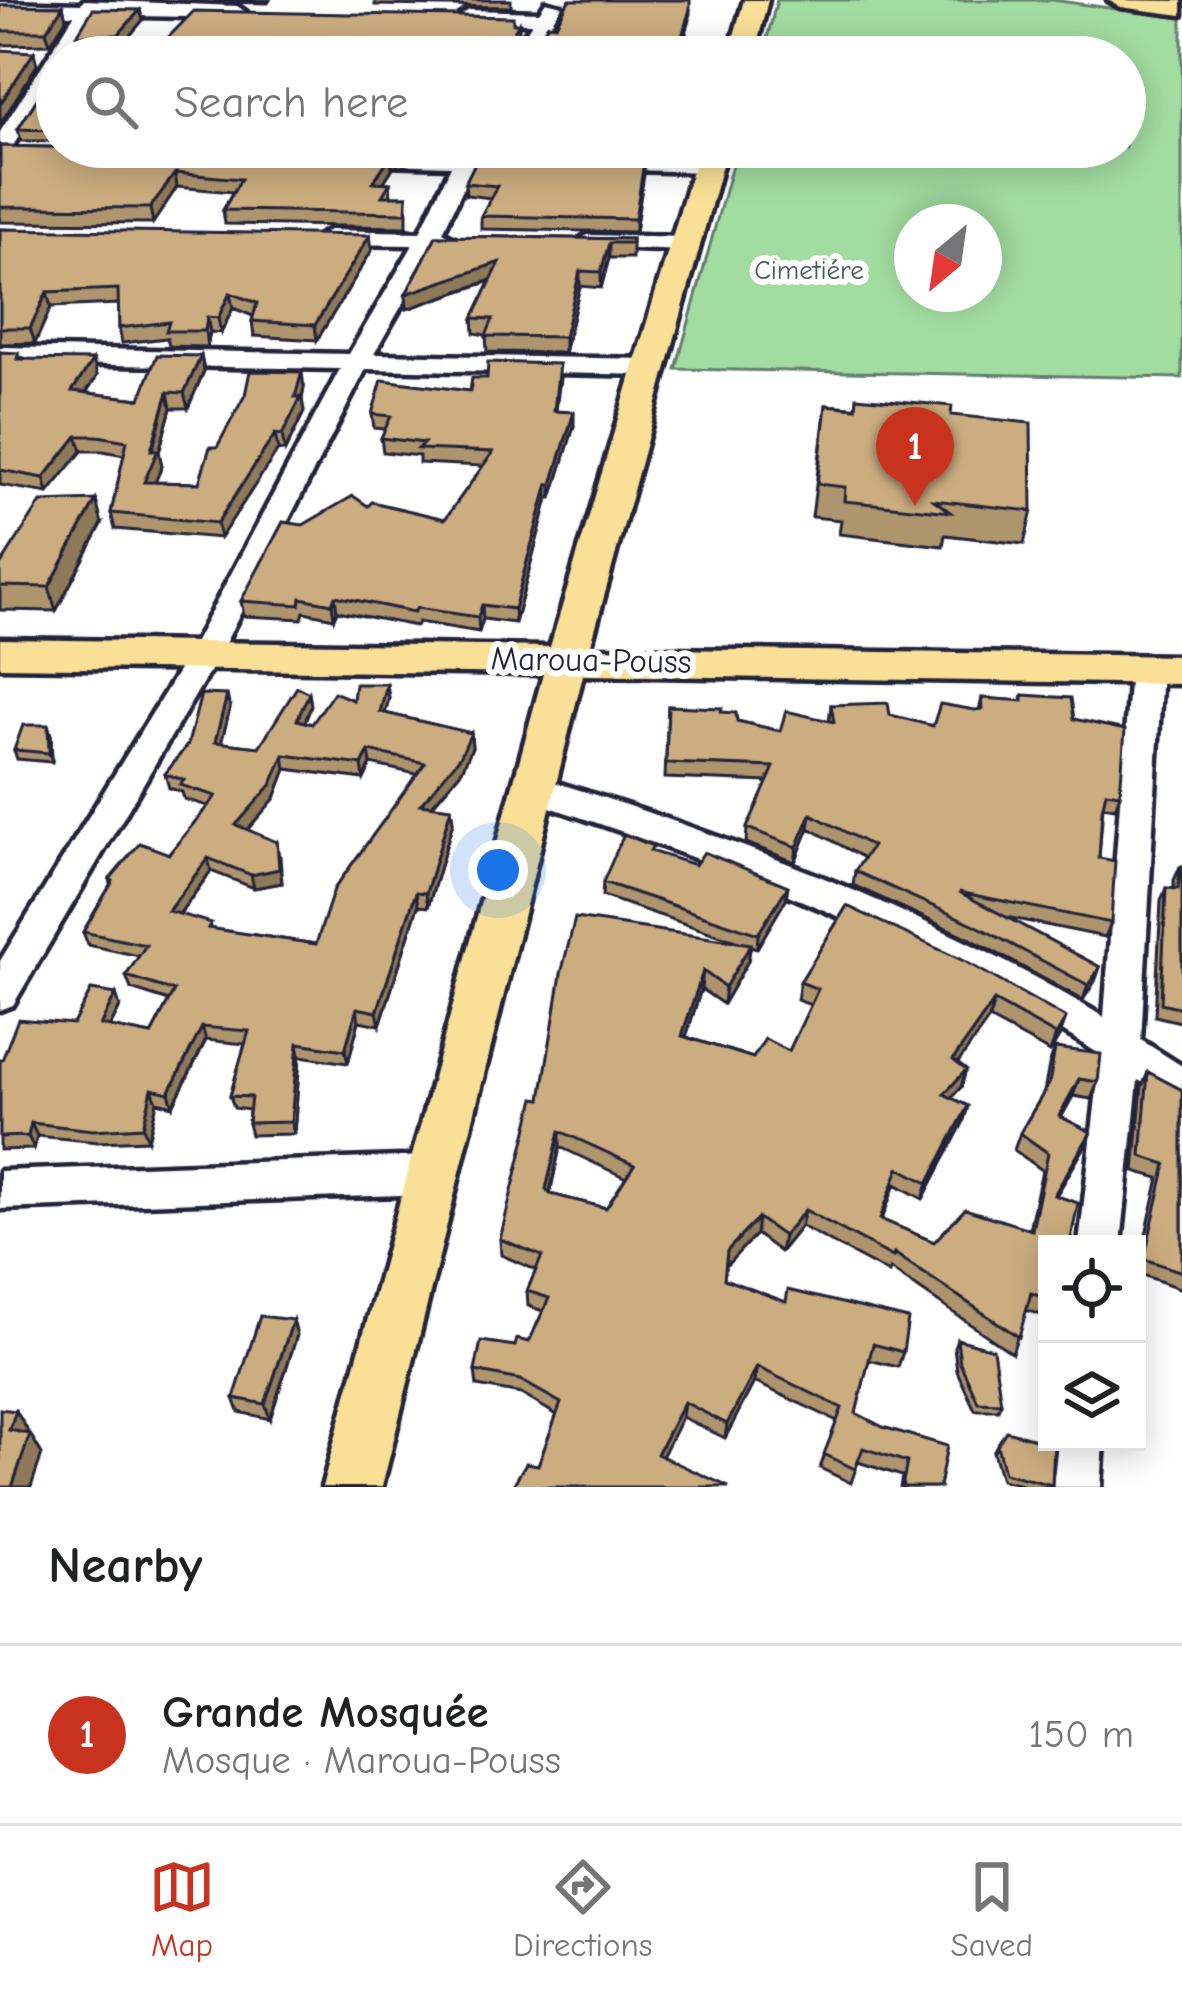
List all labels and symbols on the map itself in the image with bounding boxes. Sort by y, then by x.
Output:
north arrow [894,204,1002,312]
park label: Cimetiére [754,255,864,286]
pin: 1 [876,407,954,506]
street label: Maroua-Pouss [490,639,692,681]
your location [468,840,528,900]

